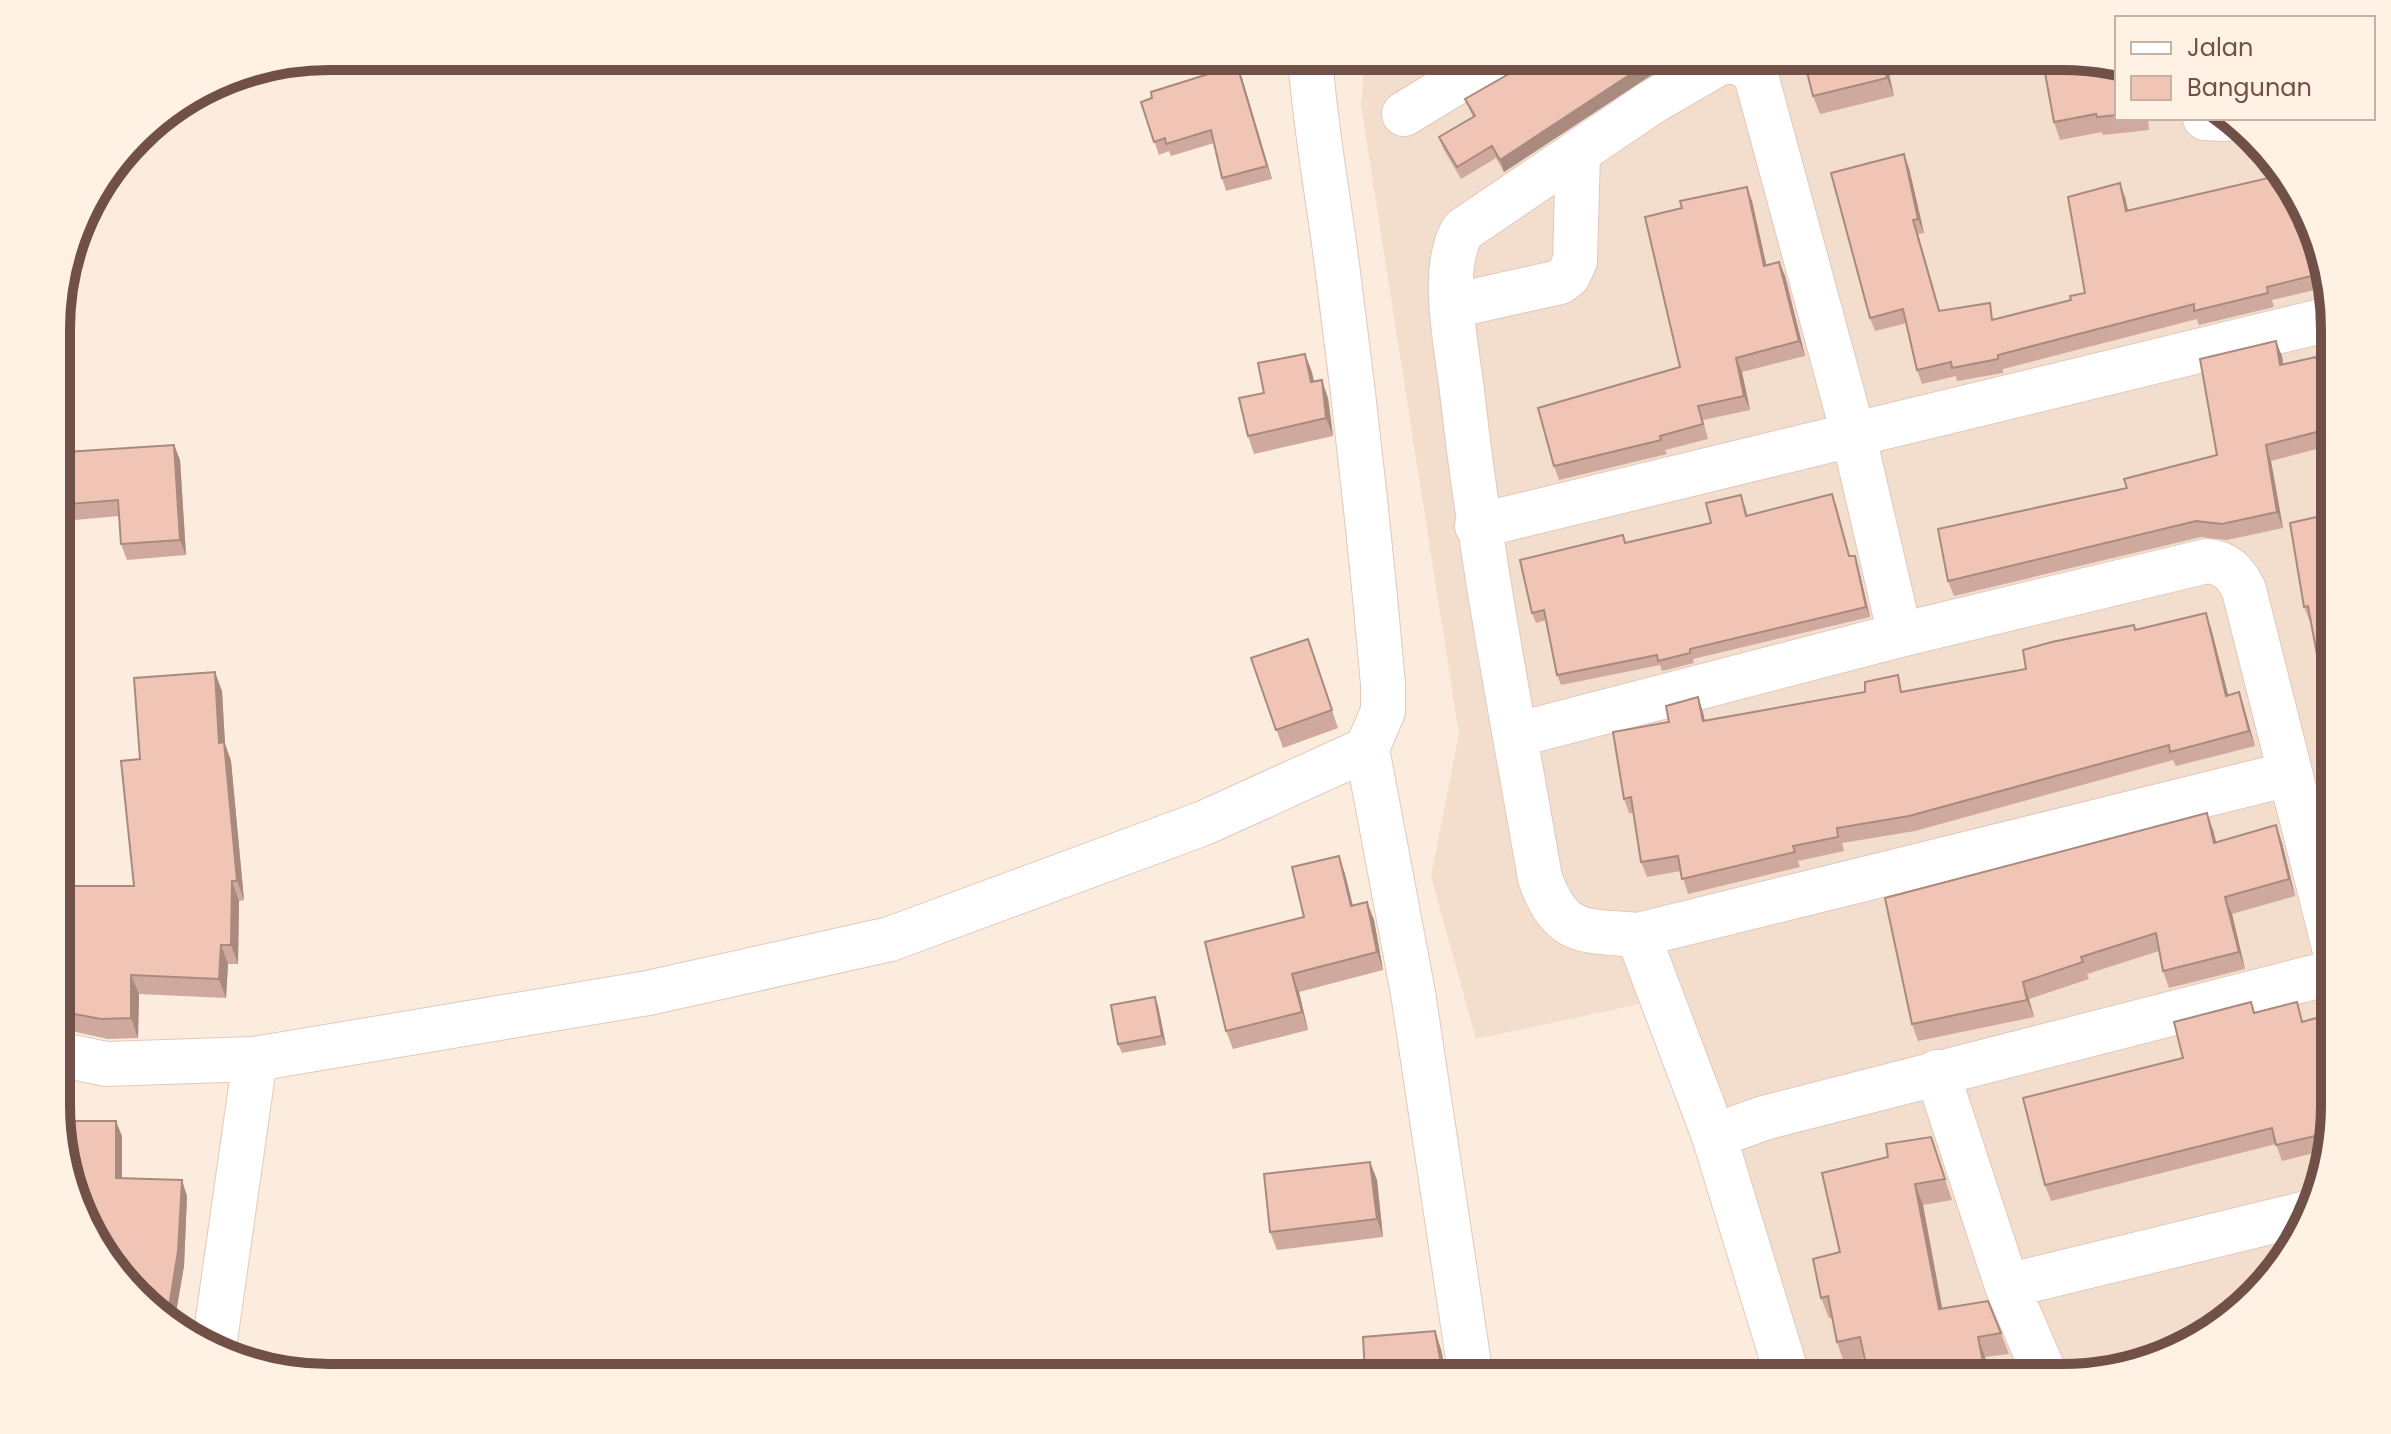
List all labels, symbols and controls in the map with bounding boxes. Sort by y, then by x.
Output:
legend [2115,16,2375,120]
text: Jalan [2187,31,2253,64]
text: Bangunan [2187,71,2312,104]

